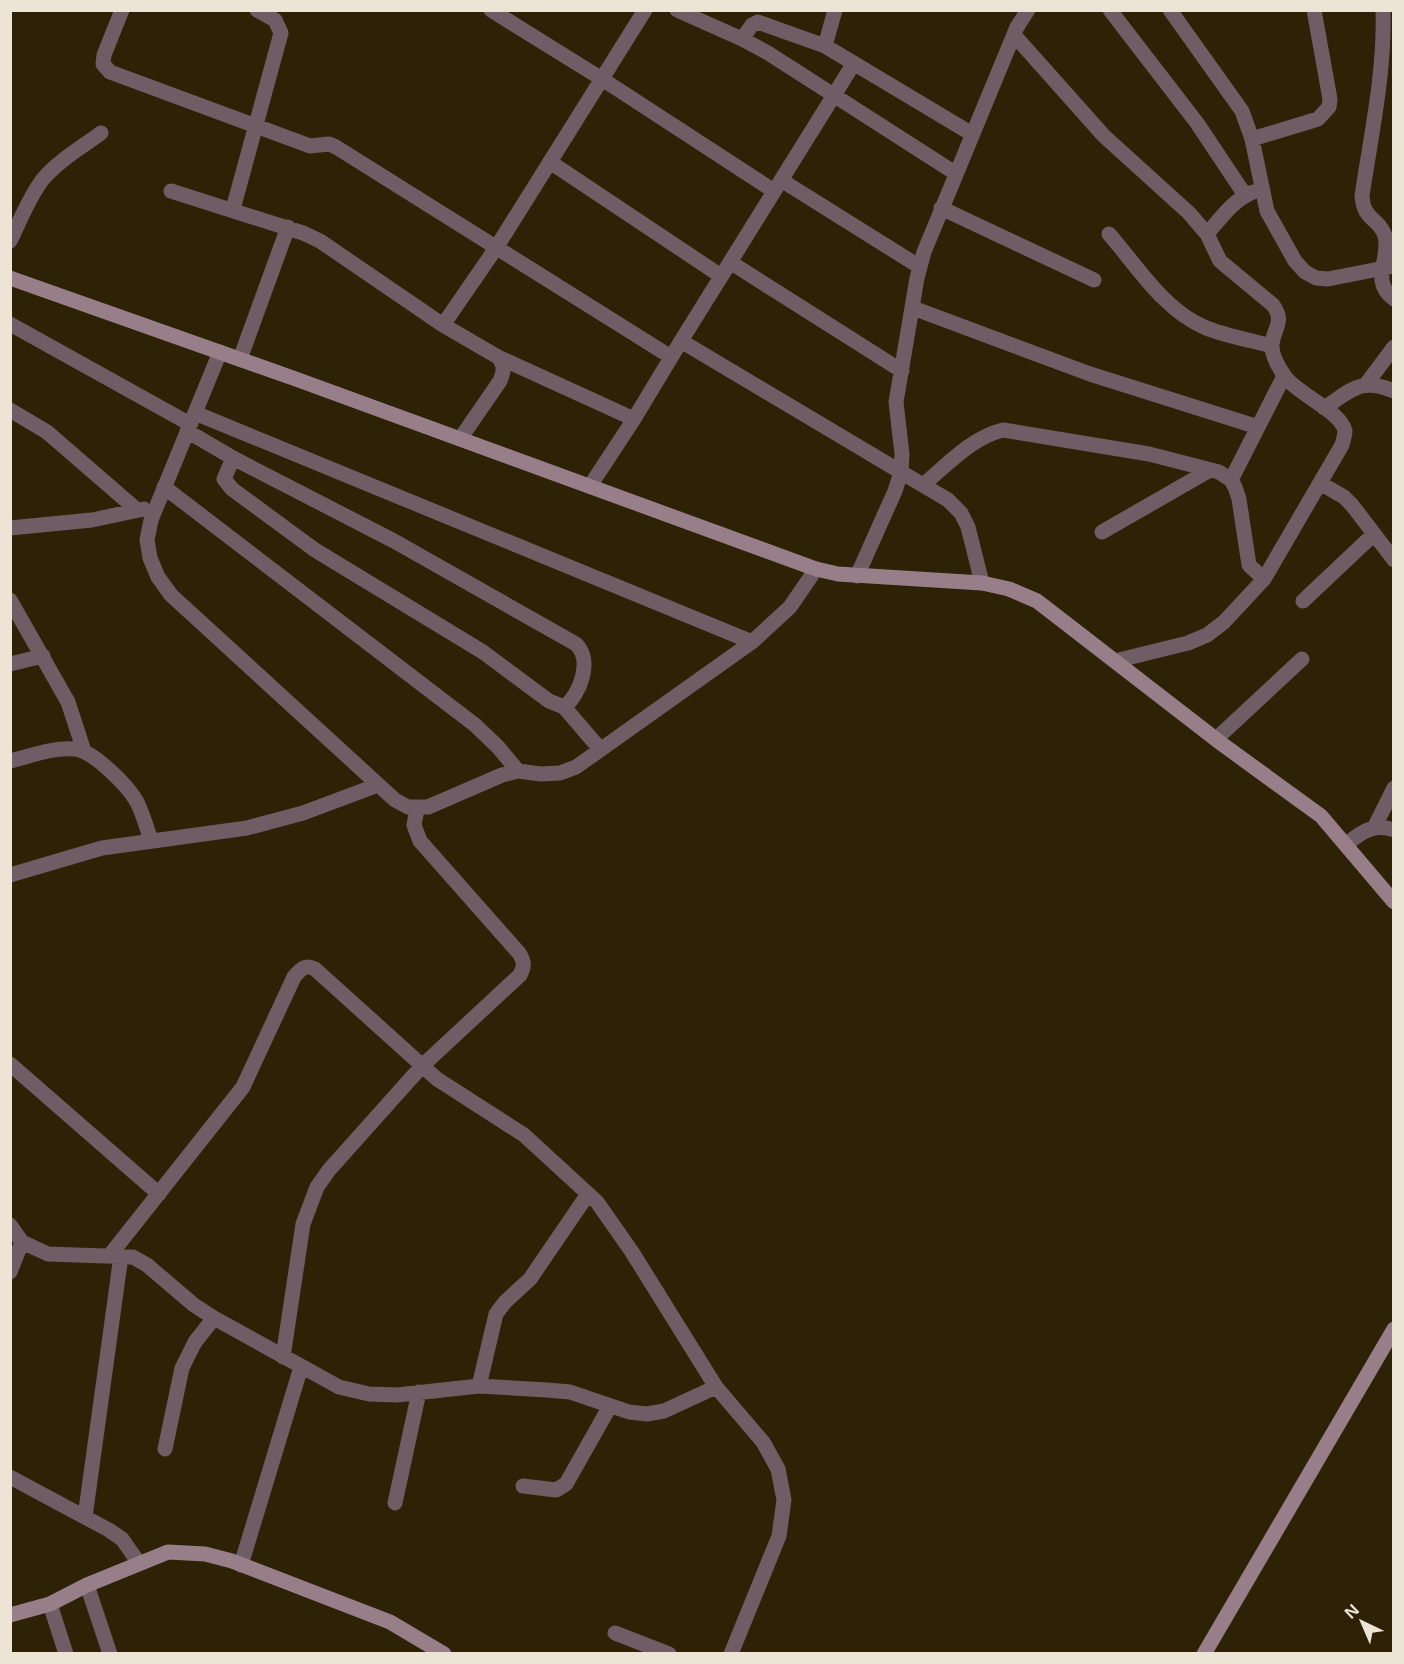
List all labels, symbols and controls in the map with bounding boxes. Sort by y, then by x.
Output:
north arrow [1332,1592,1392,1652]
text: N [1339,1599,1364,1624]

